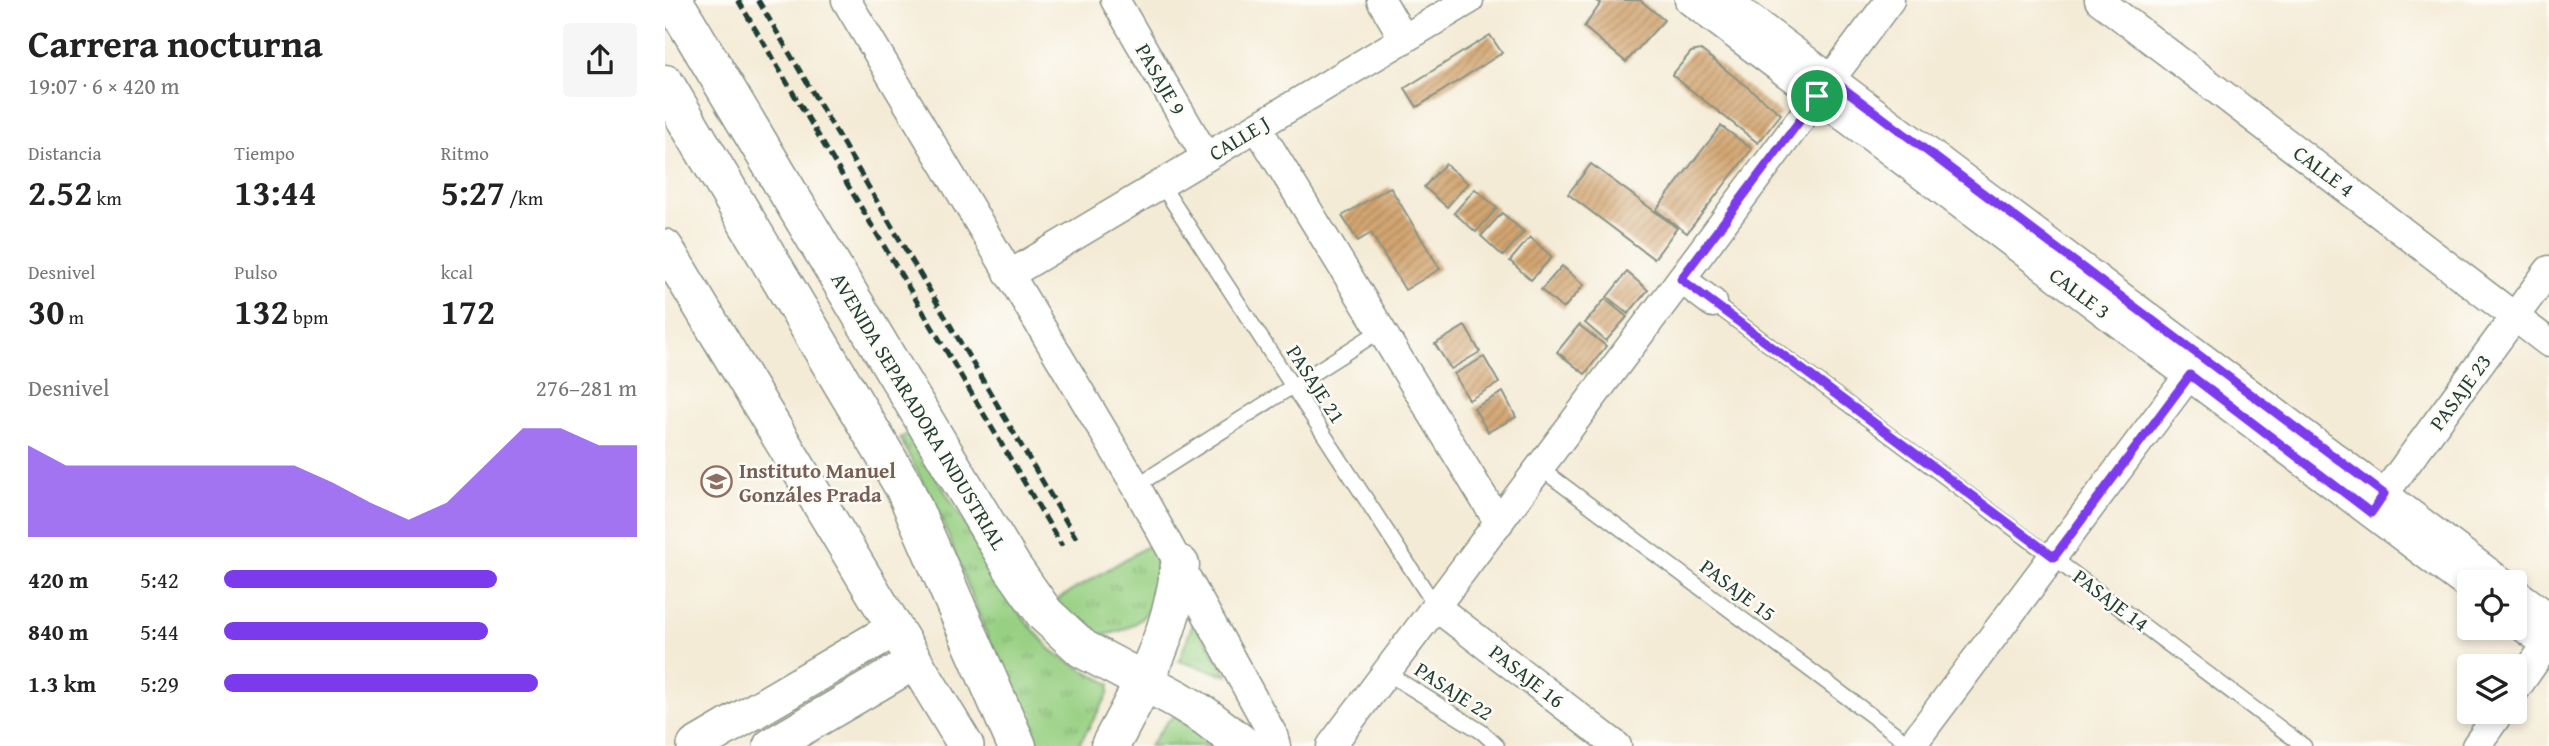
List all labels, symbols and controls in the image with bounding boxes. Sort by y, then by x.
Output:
text: Carrera nocturna [28,15,323,71]
button: share [563,23,637,97]
street label: PASAJE 9 [1128,38,1194,120]
pin [1787,66,1847,126]
text: 19:07 · 6 × 420 m [28,69,180,102]
icon: arrive [1798,77,1836,115]
street label: CALLE J [1203,108,1275,168]
street label: CALLE 4 [2287,138,2361,204]
text: Distancia [28,139,102,167]
text: Tiempo [234,139,295,167]
text: Ritmo [441,139,489,167]
text: 2.52 [28,167,92,218]
text: 13:44 [234,167,317,218]
text: 5:27 [441,167,505,218]
text: km [92,184,122,212]
text: /km [505,184,543,212]
text: Desnivel [28,258,95,286]
text: Pulso [234,258,277,286]
text: kcal [441,258,473,286]
street label: CALLE 3 [2043,260,2117,326]
street label: AVENIDA SEPARADORA INDUSTRIAL [824,266,1014,556]
text: 30 [28,286,64,337]
text: 132 [234,286,289,337]
text: 172 [441,286,495,337]
text: m [64,303,84,331]
text: bpm [289,303,329,331]
street label: PASAJE 21 [1279,339,1353,429]
street label: PASAJE 23 [2422,347,2498,437]
text: Desnivel [28,371,109,404]
text: 276–281 m [536,371,637,404]
place label: Instituto Manuel Gonzáles Prada [739,455,896,510]
school or university icon: Instituto Manuel Gonzáles Prada [699,465,733,499]
street label: PASAJE 15 [1694,551,1782,629]
street label: PASAJE 14 [2067,561,2155,639]
text: 420 m [28,563,89,596]
text: 5:42 [140,563,179,596]
map controls [2457,570,2527,724]
button: locate [2457,570,2527,640]
text: 840 m [28,615,89,648]
text: 5:44 [140,615,179,648]
street label: PASAJE 16 [1483,637,1571,715]
street label: PASAJE 22 [1409,654,1499,728]
button: layers [2457,654,2527,724]
text: 1.3 km [28,667,96,700]
text: 5:29 [140,667,179,700]

